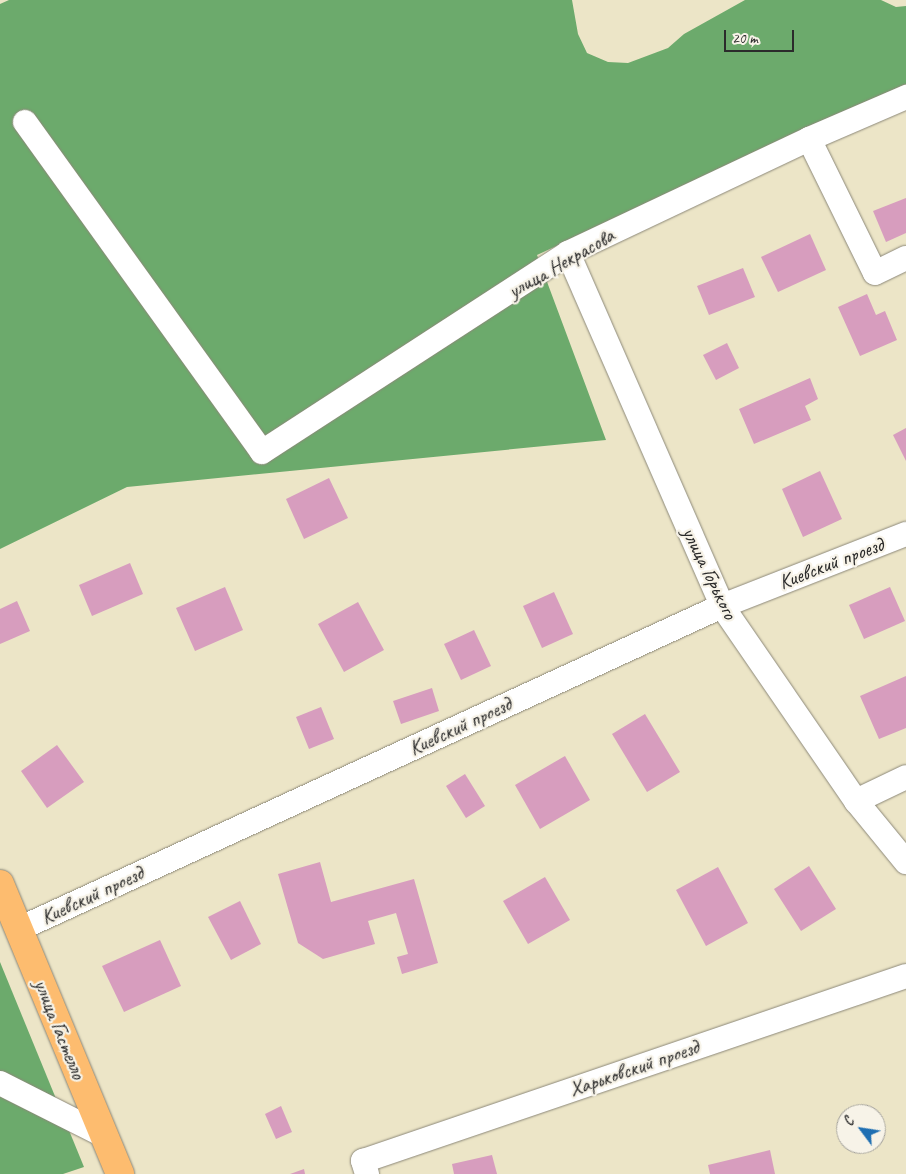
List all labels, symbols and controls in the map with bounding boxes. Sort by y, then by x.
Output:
scale bar [726,20,796,52]
text: 20 m [732,29,758,48]
street label: улица Некрасова [503,222,619,304]
street label: улица Горького [677,523,743,623]
street label: Киевский проезд [775,532,887,594]
street label: Киевский проезд [405,691,515,761]
street label: Киевский проезд [37,860,147,930]
street label: улица Гастелло [28,974,92,1084]
street label: Харьковский проезд [566,1034,702,1102]
north arrow [836,1104,886,1154]
text: С [840,1114,858,1129]

